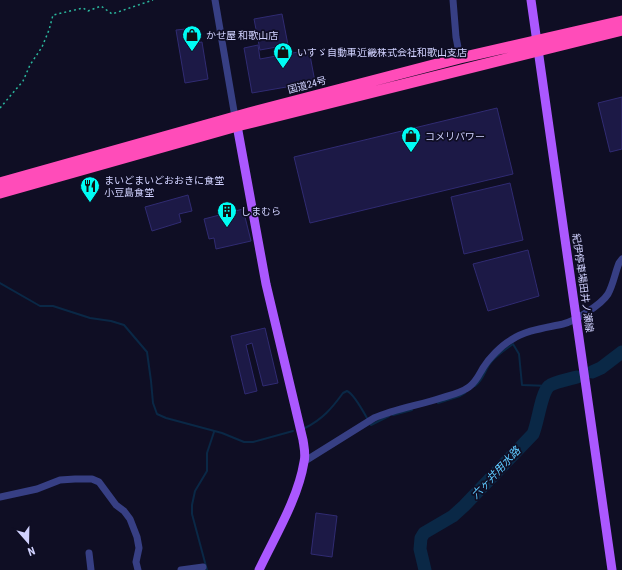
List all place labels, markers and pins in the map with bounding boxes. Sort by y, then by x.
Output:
shop icon: かせ屋 和歌山店 [181,24,203,52]
place label: かせ屋 和歌山店 [206,30,278,41]
shop icon: いすゞ自動車近畿株式会社和歌山支店 [272,41,294,69]
place label: いすゞ自動車近畿株式会社和歌山支店 [297,47,467,58]
shop icon: コメリパワー [400,125,422,153]
place label: コメリパワー [425,131,485,142]
restaurant icon: まいどまいどおおきに食堂 小豆島食堂 [79,175,101,203]
place label: まいどまいどおおきに食堂 小豆島食堂 [104,175,224,198]
building icon: しまむら [216,200,238,228]
place label: しまむら [241,206,281,217]

